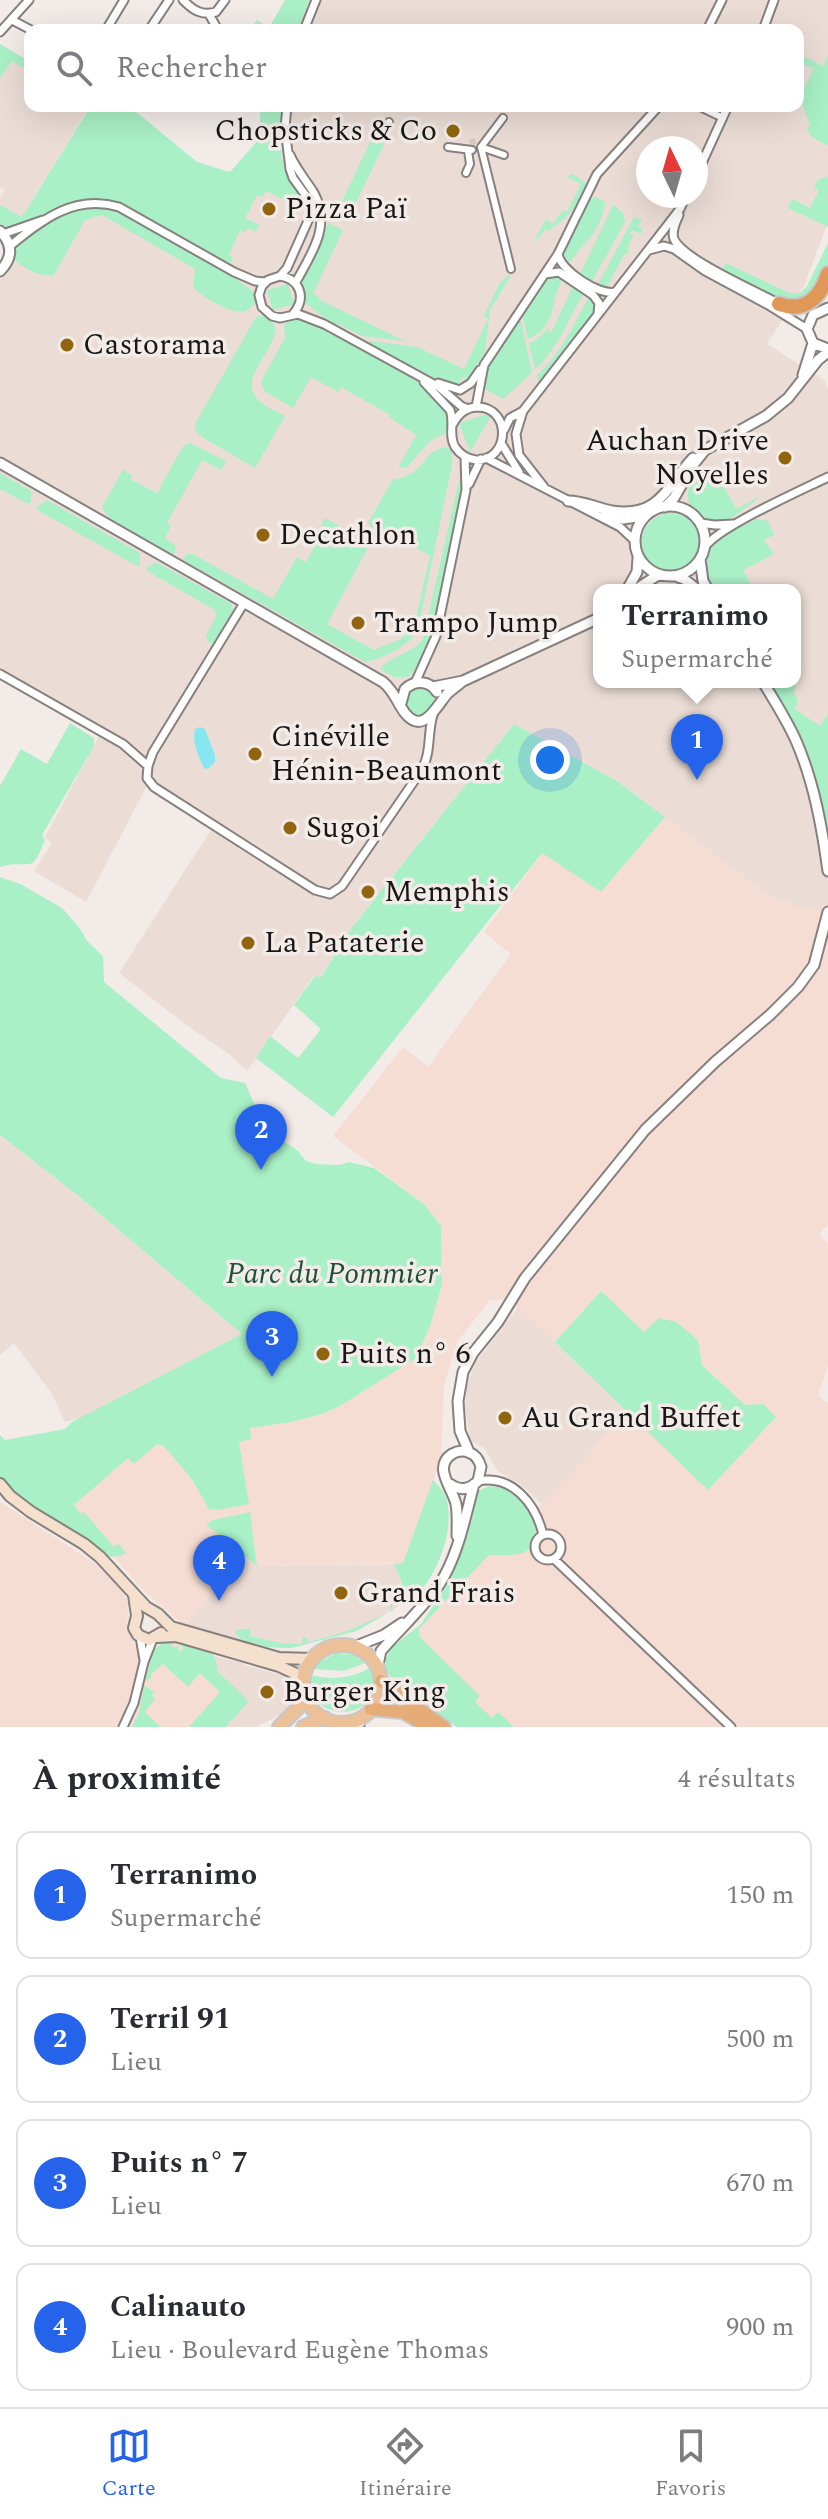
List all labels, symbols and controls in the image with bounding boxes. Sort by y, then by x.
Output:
search box [24,24,804,112]
text: Rechercher [116,45,267,91]
icon: search [52,46,96,90]
place label: Chopsticks & Co [215,108,437,154]
marker: Chopsticks & Co [444,122,462,140]
north arrow [636,136,708,208]
place label: Pizza Paï [285,186,407,232]
marker: Pizza Paï [260,200,278,218]
place label: Castorama [83,322,226,368]
marker: Castorama [58,336,76,354]
place label: Auchan Drive Noyelles [585,418,769,498]
marker: Auchan Drive Noyelles [776,449,794,467]
place label: Decathlon [279,512,416,558]
marker: Decathlon [254,526,272,544]
popup [593,584,801,688]
text: Terranimo [621,593,768,639]
place label: Trampo Jump [374,600,558,646]
marker: Trampo Jump [349,614,367,632]
text: Supermarché [621,639,773,679]
place label: Cinéville Hénin-Beaumont [271,714,502,794]
pin: 1 [671,714,723,780]
your location [530,740,570,780]
marker: Cinéville Hénin-Beaumont [246,745,264,763]
place label: Sugoi [306,805,380,851]
marker: Sugoi [281,819,299,837]
place label: Memphis [384,869,510,915]
marker: Memphis [359,883,377,901]
place label: La Pataterie [264,920,425,966]
marker: La Pataterie [239,934,257,952]
pin: 2 [235,1104,287,1170]
park label: Parc du Pommier [226,1251,439,1297]
pin: 3 [246,1311,298,1377]
place label: Puits n° 6 [339,1331,470,1377]
marker: Puits n° 6 [314,1345,332,1363]
place label: Au Grand Buffet [521,1395,741,1441]
marker: Au Grand Buffet [496,1409,514,1427]
pin: 4 [193,1535,245,1601]
place label: Grand Frais [357,1570,515,1616]
marker: Grand Frais [332,1584,350,1602]
place label: Burger King [283,1669,446,1715]
marker: Burger King [258,1683,276,1701]
text: À proximité [32,1753,221,1805]
text: 4 résultats [678,1759,796,1799]
text: Terranimo [110,1852,257,1898]
text: 1 [53,1875,67,1915]
text: 150 m [726,1875,794,1915]
text: Supermarché [110,1898,262,1938]
text: Terril 91 [110,1996,231,2042]
text: 2 [53,2019,67,2059]
text: 500 m [726,2019,794,2059]
text: Lieu [110,2042,162,2082]
text: Puits n° 7 [110,2140,248,2186]
text: 3 [53,2163,67,2203]
text: 670 m [726,2163,794,2203]
text: Lieu [110,2186,162,2226]
text: Calinauto [110,2284,246,2330]
text: 4 [53,2307,67,2347]
text: 900 m [726,2307,794,2347]
text: Lieu · Boulevard Eugène Thomas [110,2330,489,2370]
tab: Carte [102,2424,156,2505]
tab: Itinéraire [359,2424,452,2505]
tab: Favoris [655,2424,726,2505]

